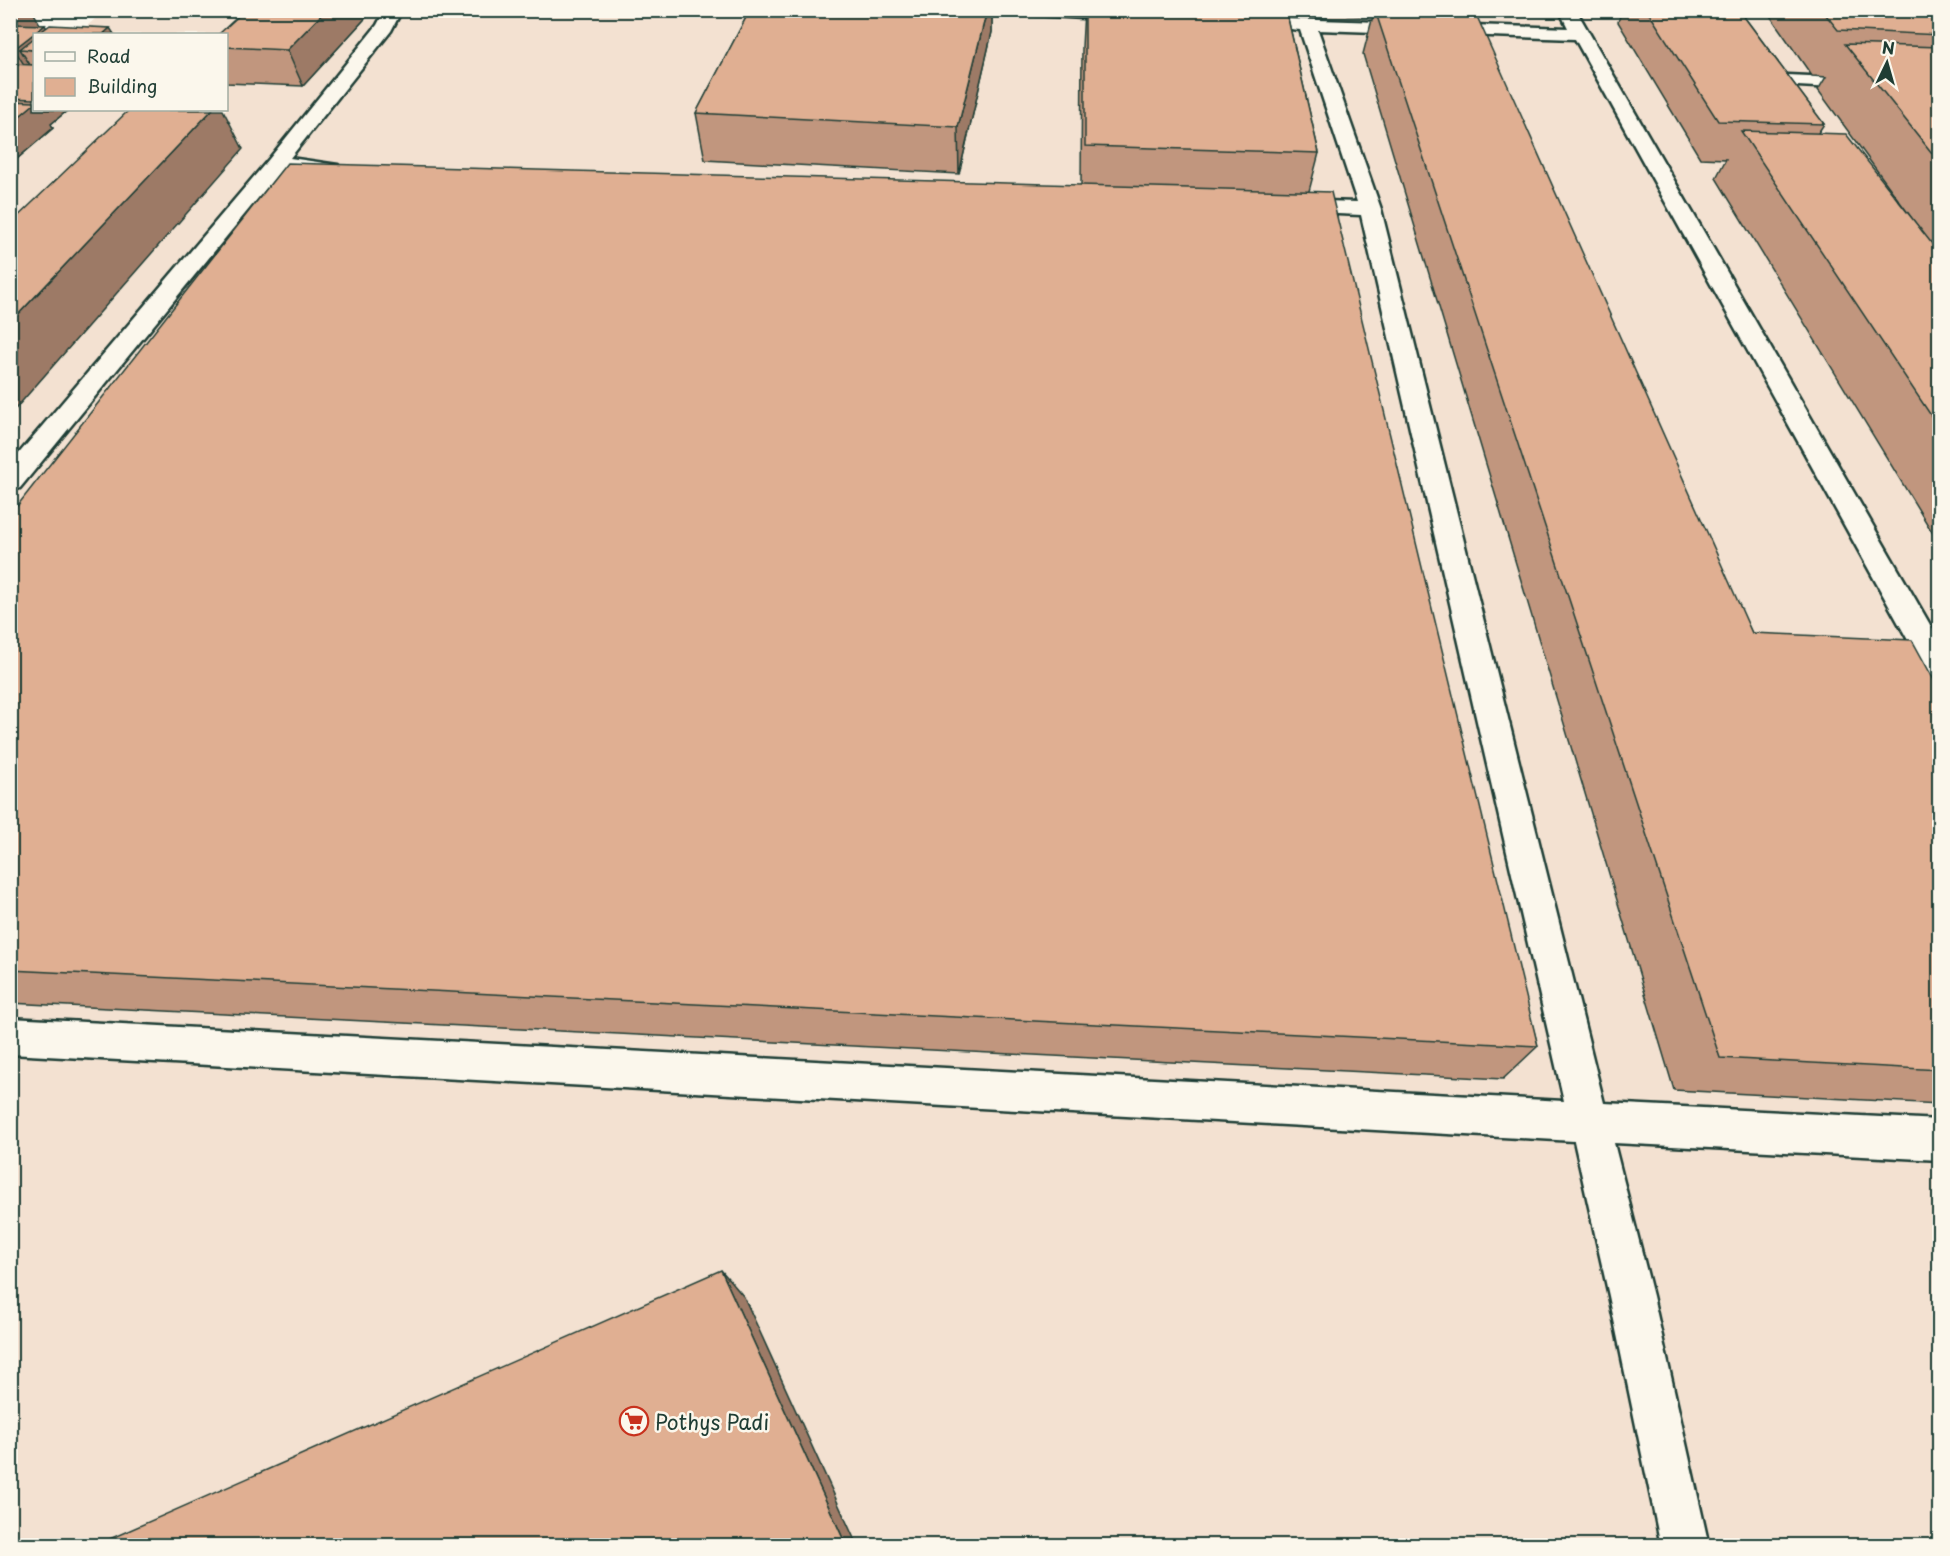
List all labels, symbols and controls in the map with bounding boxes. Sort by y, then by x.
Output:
legend [33,33,228,111]
north arrow [1857,33,1917,93]
text: N [1881,35,1896,60]
text: Road [87,42,131,69]
text: Building [87,72,157,99]
supermarket icon: Pothys Padi [618,1405,650,1437]
place label: Pothys Padi [655,1405,769,1437]

